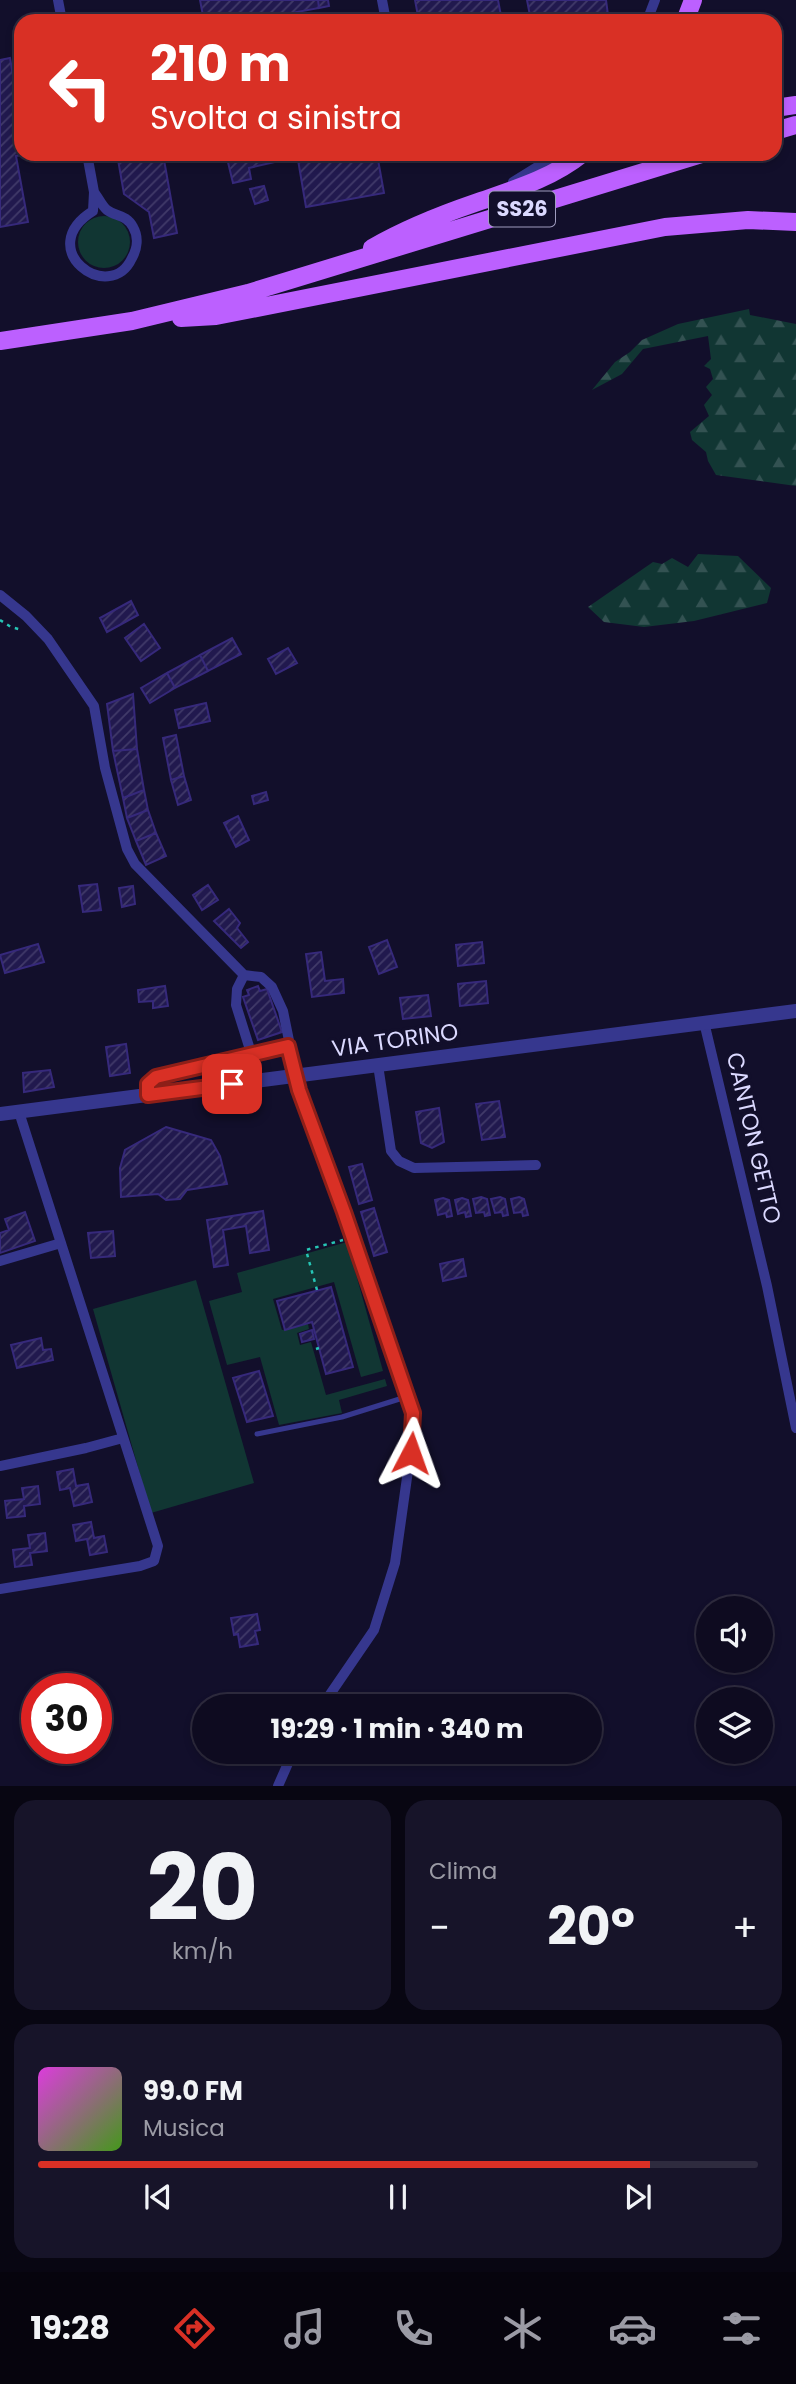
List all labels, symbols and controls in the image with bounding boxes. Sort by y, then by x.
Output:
text: 210 m [150,30,291,98]
icon: left [35,42,126,133]
text: Svolta a sinistra [150,95,402,140]
road number: SS26 [489,192,555,227]
street label: VIA TORINO [330,1015,460,1065]
street label: CANTON GETTO [719,1049,789,1227]
pin [202,1054,262,1114]
icon: arrive [213,1065,251,1103]
position arrow [374,1416,448,1490]
map controls [696,1596,773,1764]
button: sound [696,1596,773,1673]
speed limit sign: 30 [21,1673,112,1764]
button: layers [696,1687,773,1764]
text: 19:29 · 1 min · 340 m [271,1711,523,1747]
text: 20 [147,1824,258,1952]
text: Clima [429,1855,497,1887]
text: 20° [547,1890,635,1963]
text: − [429,1901,450,1954]
text: + [732,1901,758,1954]
text: km/h [172,1935,233,1967]
text: 99.0 FM [143,2073,243,2109]
text: Musica [143,2112,225,2144]
icon: previous [139,2178,177,2216]
icon: pause [379,2178,417,2216]
icon: next [619,2178,657,2216]
icon: directions [170,2304,219,2353]
icon: music [280,2304,329,2353]
icon: phone [389,2304,438,2353]
icon: climate [498,2304,547,2353]
icon: car [608,2304,657,2353]
icon: filters [717,2304,766,2353]
text: 19:28 [30,2305,110,2350]

